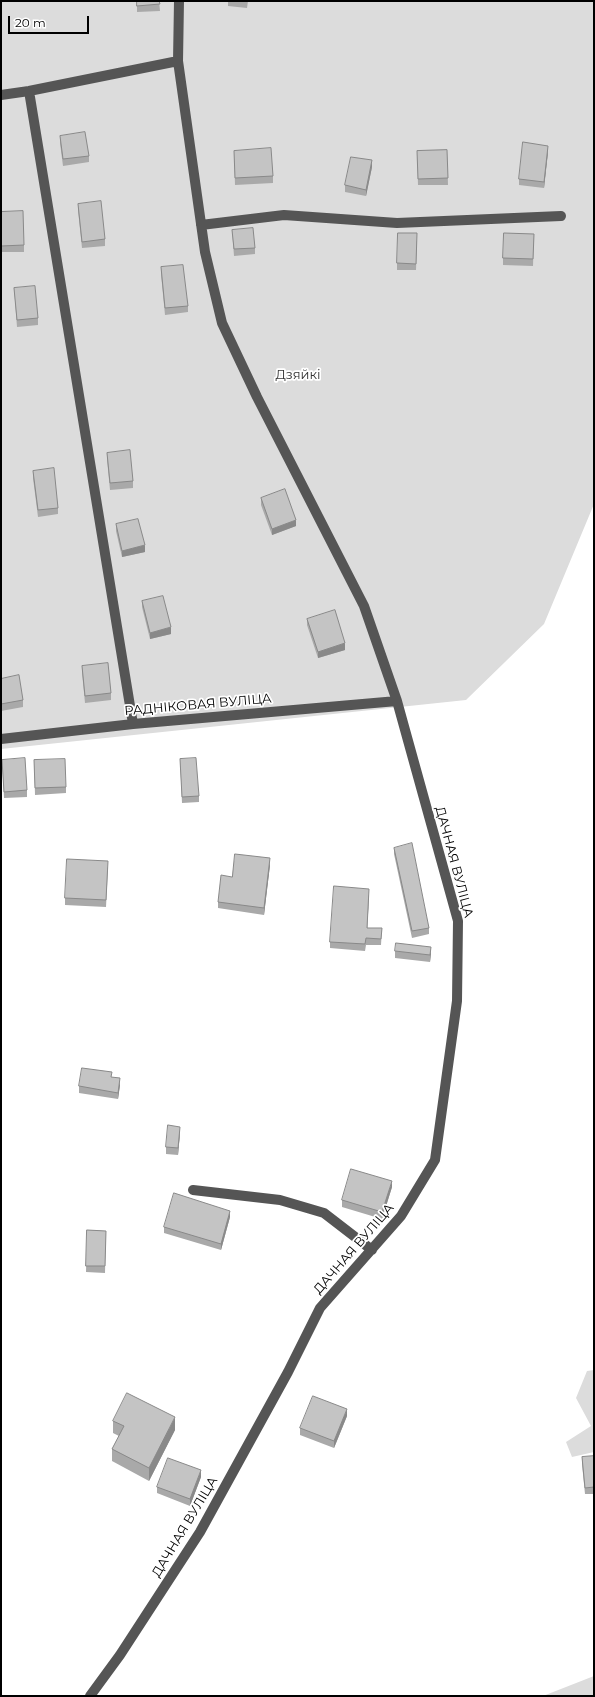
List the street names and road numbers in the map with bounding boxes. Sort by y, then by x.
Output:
street label: РАДНІКОВАЯ ВУЛІЦА [124,691,272,719]
street label: ДАЧНАЯ ВУЛІЦА [432,805,476,919]
street label: ДАЧНАЯ ВУЛІЦА [311,1201,397,1297]
street label: ДАЧНАЯ ВУЛІЦА [149,1474,221,1580]

